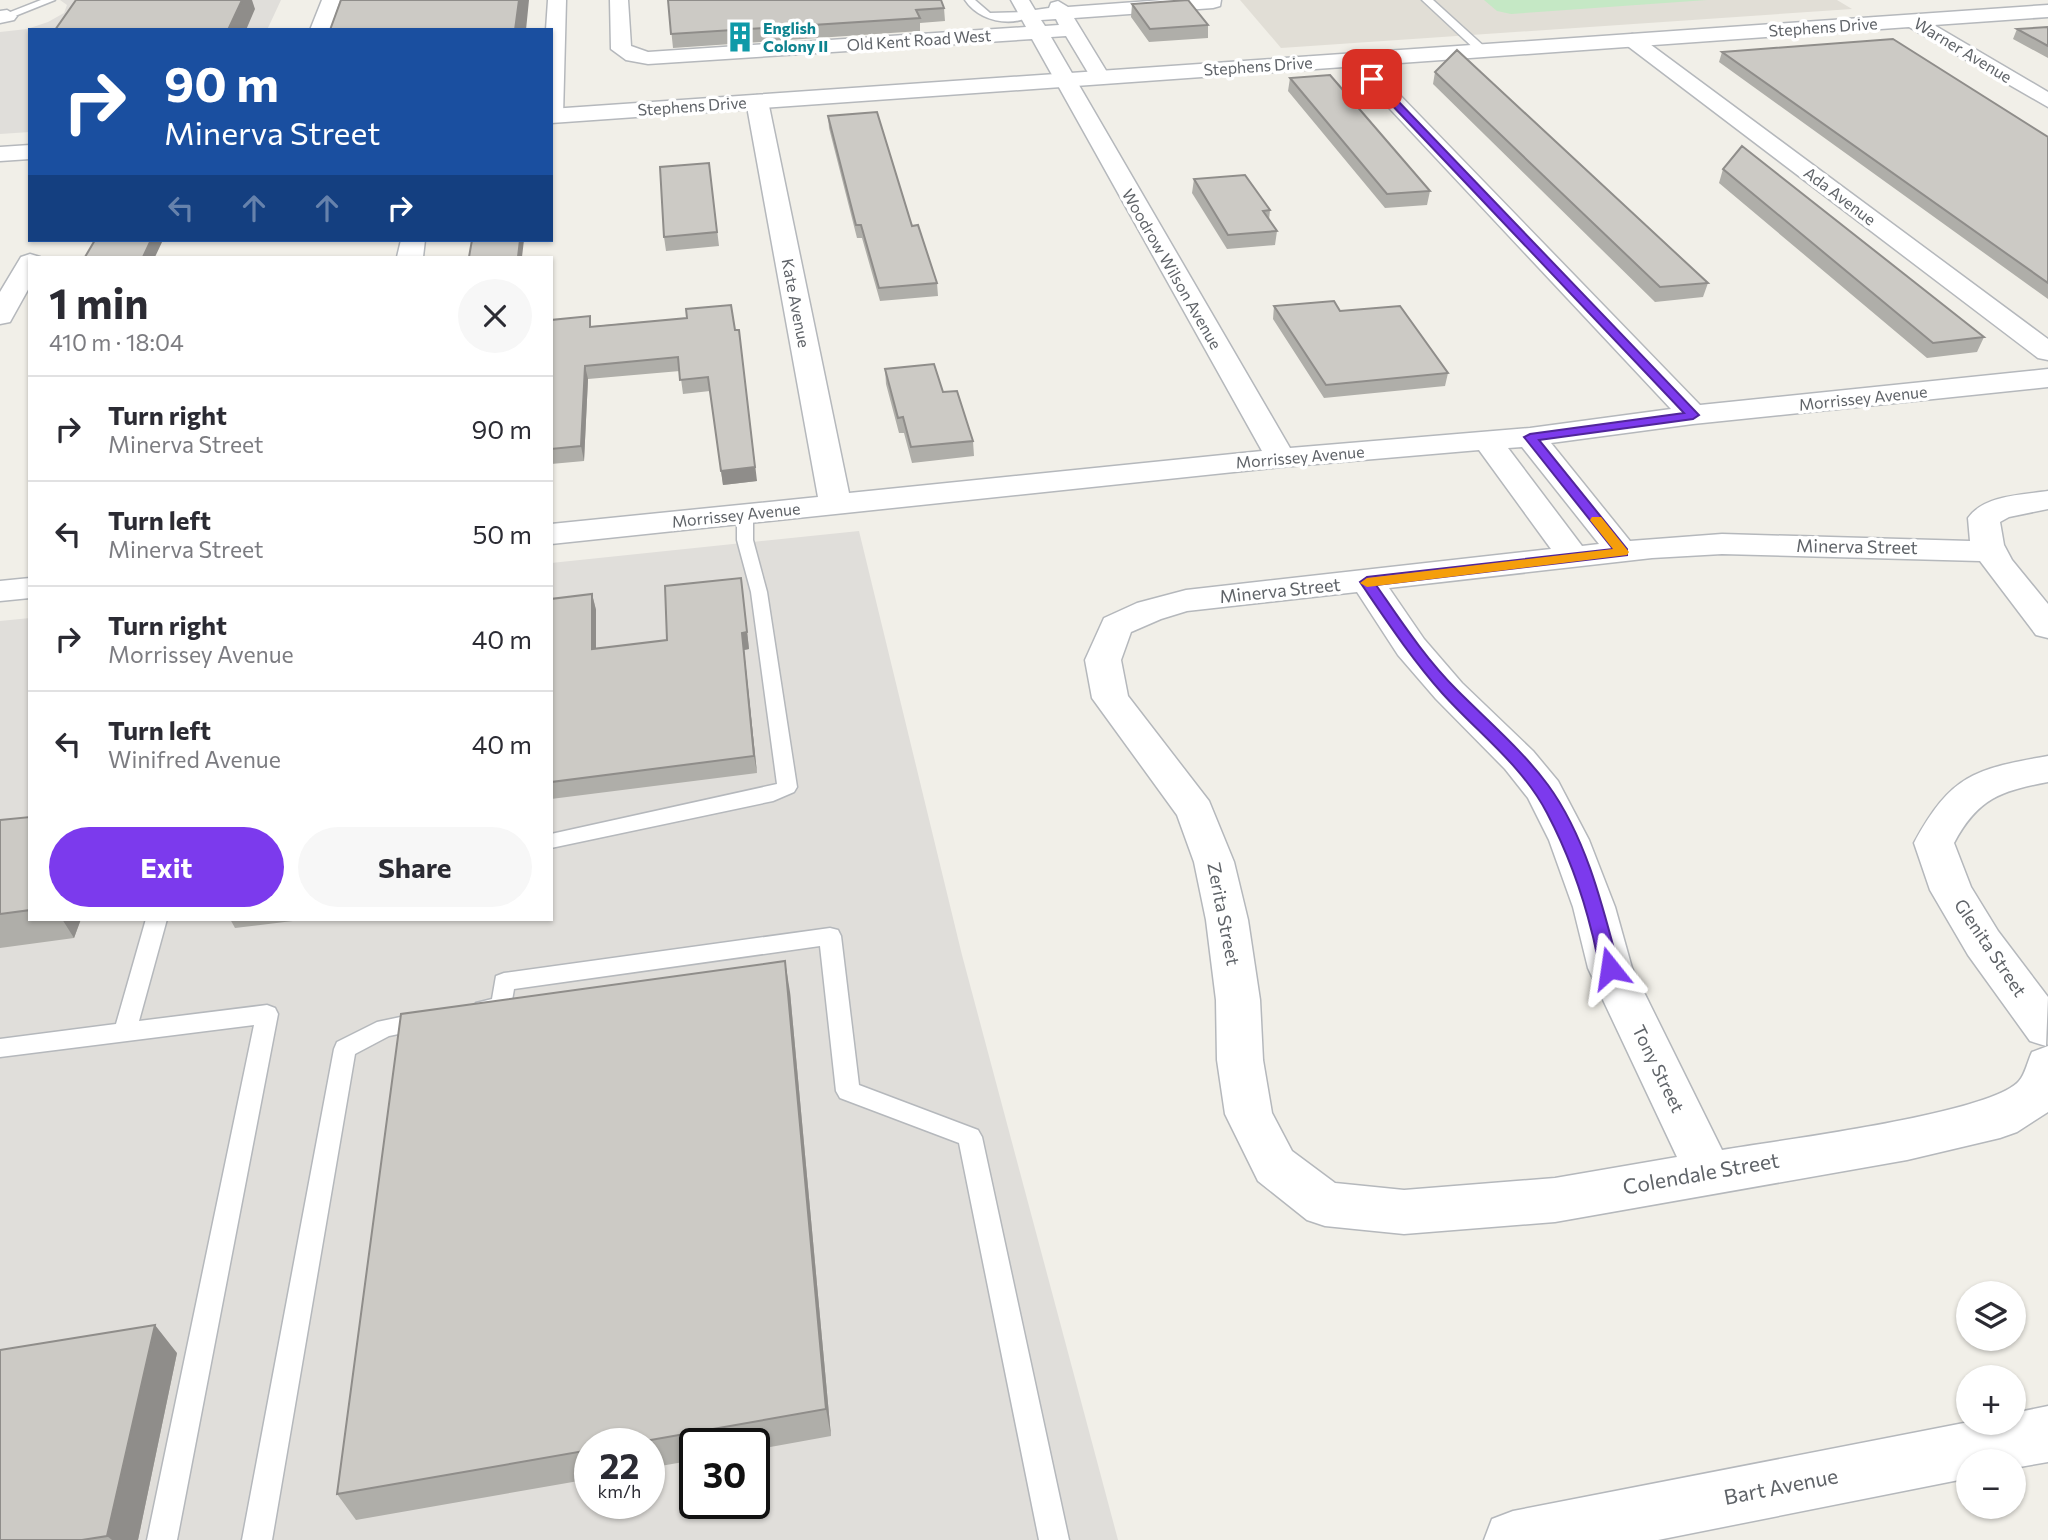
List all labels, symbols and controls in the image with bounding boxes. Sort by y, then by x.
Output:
street label: Stephens Drive [1768,13,1878,40]
street label: Warner Avenue [1911,13,2016,86]
place label: English Colony II [763,18,828,55]
building icon: English Colony II [723,20,757,54]
street label: Old Kent Road West [846,25,992,54]
pin [1342,49,1402,109]
text: 90 m [164,52,279,112]
street label: Stephens Drive [1203,52,1313,79]
icon: right [49,56,140,147]
icon: arrive [1353,60,1391,98]
street label: Stephens Drive [637,92,747,119]
text: Minerva Street [164,112,380,152]
street label: Ada Avenue [1801,163,1880,229]
street label: Woodrow Wilson Avenue [1119,185,1226,352]
icon: left [162,189,200,227]
icon: ahead [235,189,273,227]
icon: ahead [308,189,346,227]
icon: right [381,189,419,227]
street label: Kate Avenue [779,257,814,349]
text: 1 min [49,276,149,328]
button: close [458,279,532,353]
text: 410 m · 18:04 [49,328,184,356]
street label: Morrissey Avenue [1798,381,1928,414]
text: Turn right [108,399,227,430]
icon: right [49,410,87,448]
text: 90 m [472,413,532,444]
text: Minerva Street [108,430,263,458]
street label: Morrissey Avenue [1235,441,1365,472]
street label: Morrissey Avenue [671,498,801,531]
text: Turn left [108,504,211,535]
icon: left [49,515,87,553]
text: 50 m [472,518,532,549]
street label: Minerva Street [1796,534,1918,558]
text: Minerva Street [108,535,263,563]
street label: Minerva Street [1218,573,1342,607]
text: Turn right [108,609,227,640]
icon: right [49,620,87,658]
text: 40 m [472,623,532,654]
text: Morrissey Avenue [108,640,294,668]
text: Turn left [108,714,211,745]
icon: left [49,725,87,763]
text: 40 m [472,728,532,759]
text: Winifred Avenue [108,745,281,773]
button: Exit [49,827,284,907]
button: Share [298,827,532,907]
street label: Zerita Street [1203,860,1245,967]
street label: Glenita Street [1950,894,2032,1001]
position arrow [1573,931,1647,1005]
street label: Tony Street [1628,1021,1690,1116]
street label: Colendale Street [1621,1146,1781,1199]
map controls [1956,1281,2026,1519]
button: layers [1956,1281,2026,1351]
button: + [1956,1365,2026,1435]
speed limit sign: 30 [679,1428,770,1519]
text: 22 [600,1443,639,1486]
button: − [1956,1449,2026,1519]
street label: Bart Avenue [1722,1462,1840,1509]
text: km/h [598,1480,641,1502]

